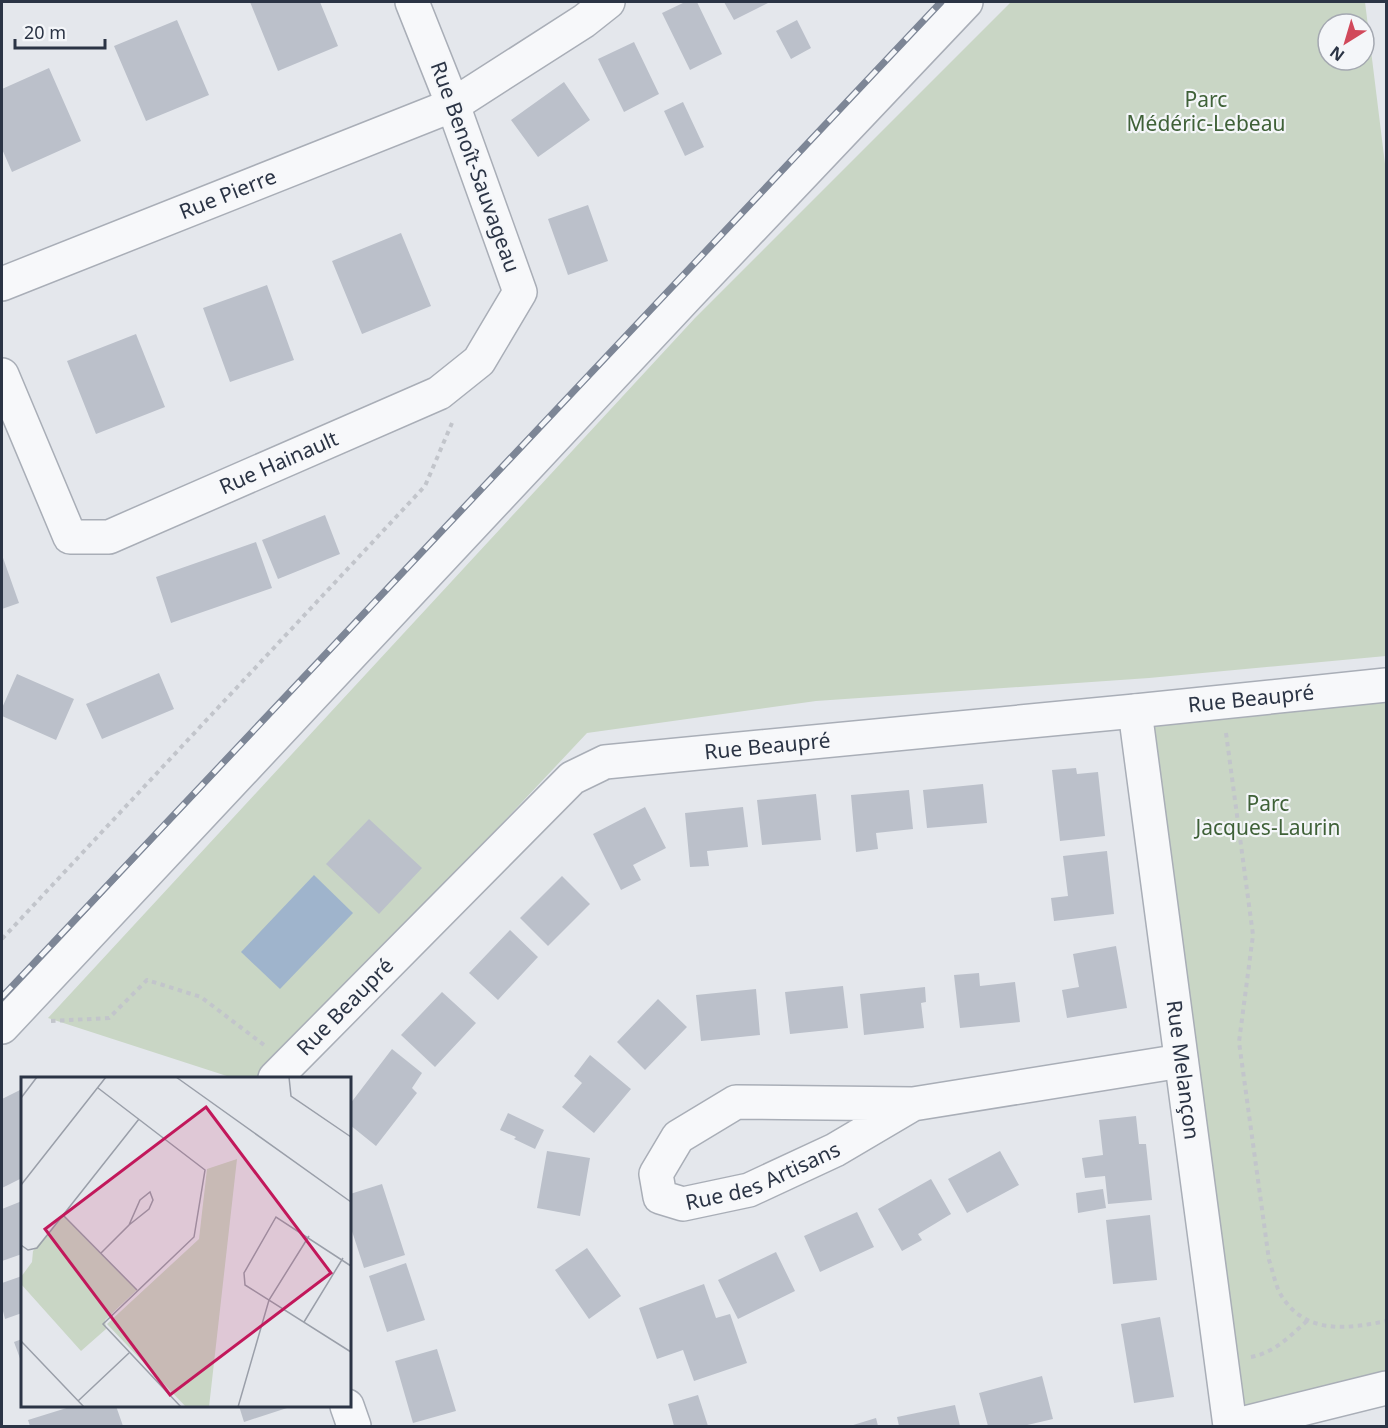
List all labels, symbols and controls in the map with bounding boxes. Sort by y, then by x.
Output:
scale bar [15,12,105,50]
north arrow [1316,12,1376,72]
text: 20 m [24,20,66,44]
text: N [1325,41,1349,67]
street label: Rue Benoît-Sauvageau [425,57,527,276]
park label: Parc Médéric-Lebeau [1127,85,1285,137]
street label: Rue Pierre [175,162,280,225]
street label: Rue Hainault [215,424,343,500]
street label: Rue Beaupré [1187,678,1315,718]
street label: Rue Beaupré [703,725,832,765]
park label: Parc Jacques-Laurin [1194,789,1340,841]
street label: Rue Beaupré [290,951,399,1061]
street label: Rue Melançon [1161,998,1207,1141]
inset map [21,1077,351,1407]
street label: Rue des Artisans [683,1135,844,1216]

